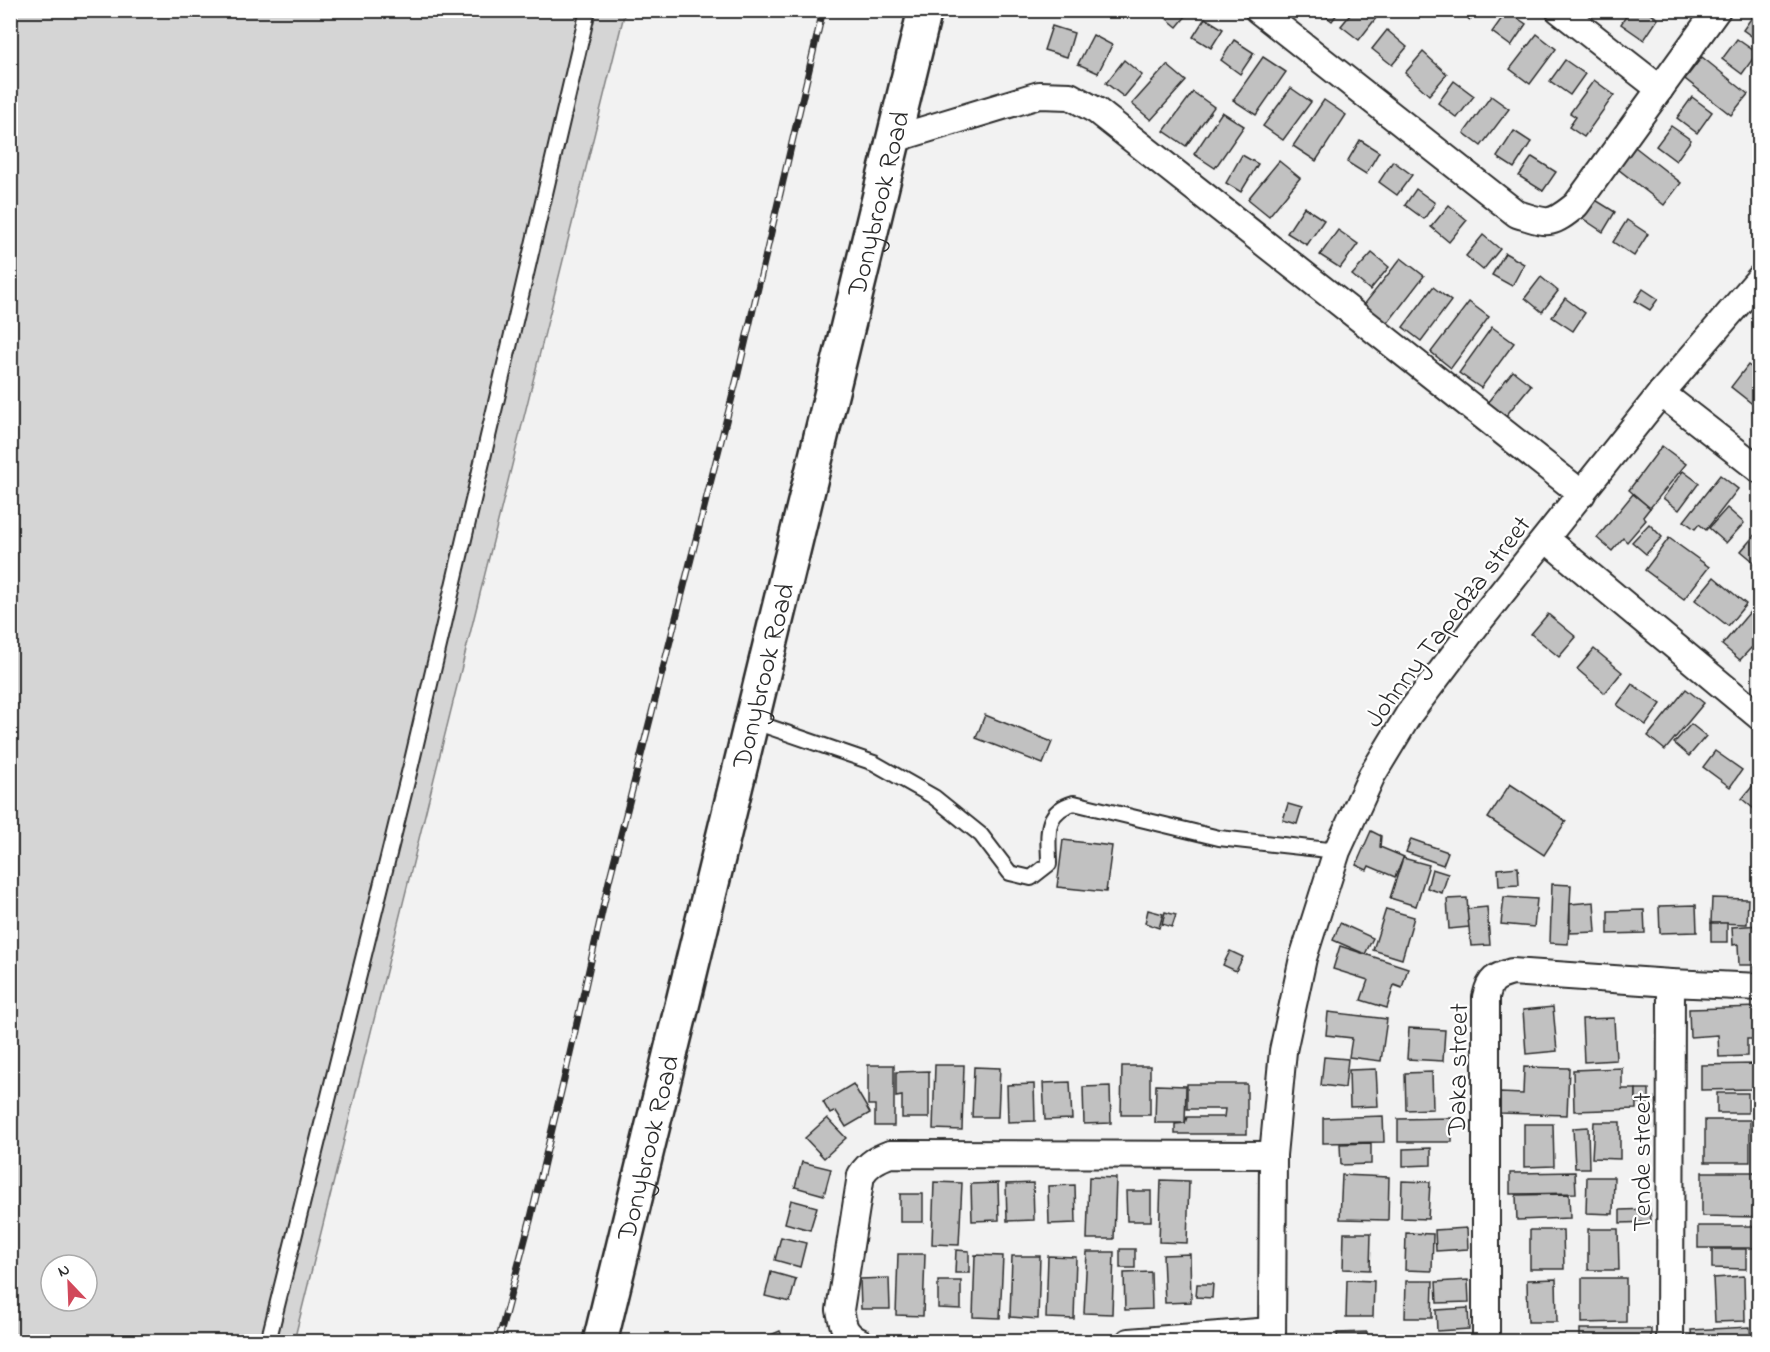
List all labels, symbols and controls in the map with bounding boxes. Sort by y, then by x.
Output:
street label: Donybrook Road [839,107,922,302]
street label: Johnny Tapedza street [1356,508,1542,737]
street label: Donybrook Road [723,579,806,774]
street label: Daka street [1439,1003,1480,1136]
street label: Donybrook Road [608,1052,691,1246]
street label: Tende street [1624,1092,1663,1232]
north arrow [39,1253,99,1313]
text: N [54,1258,74,1284]

